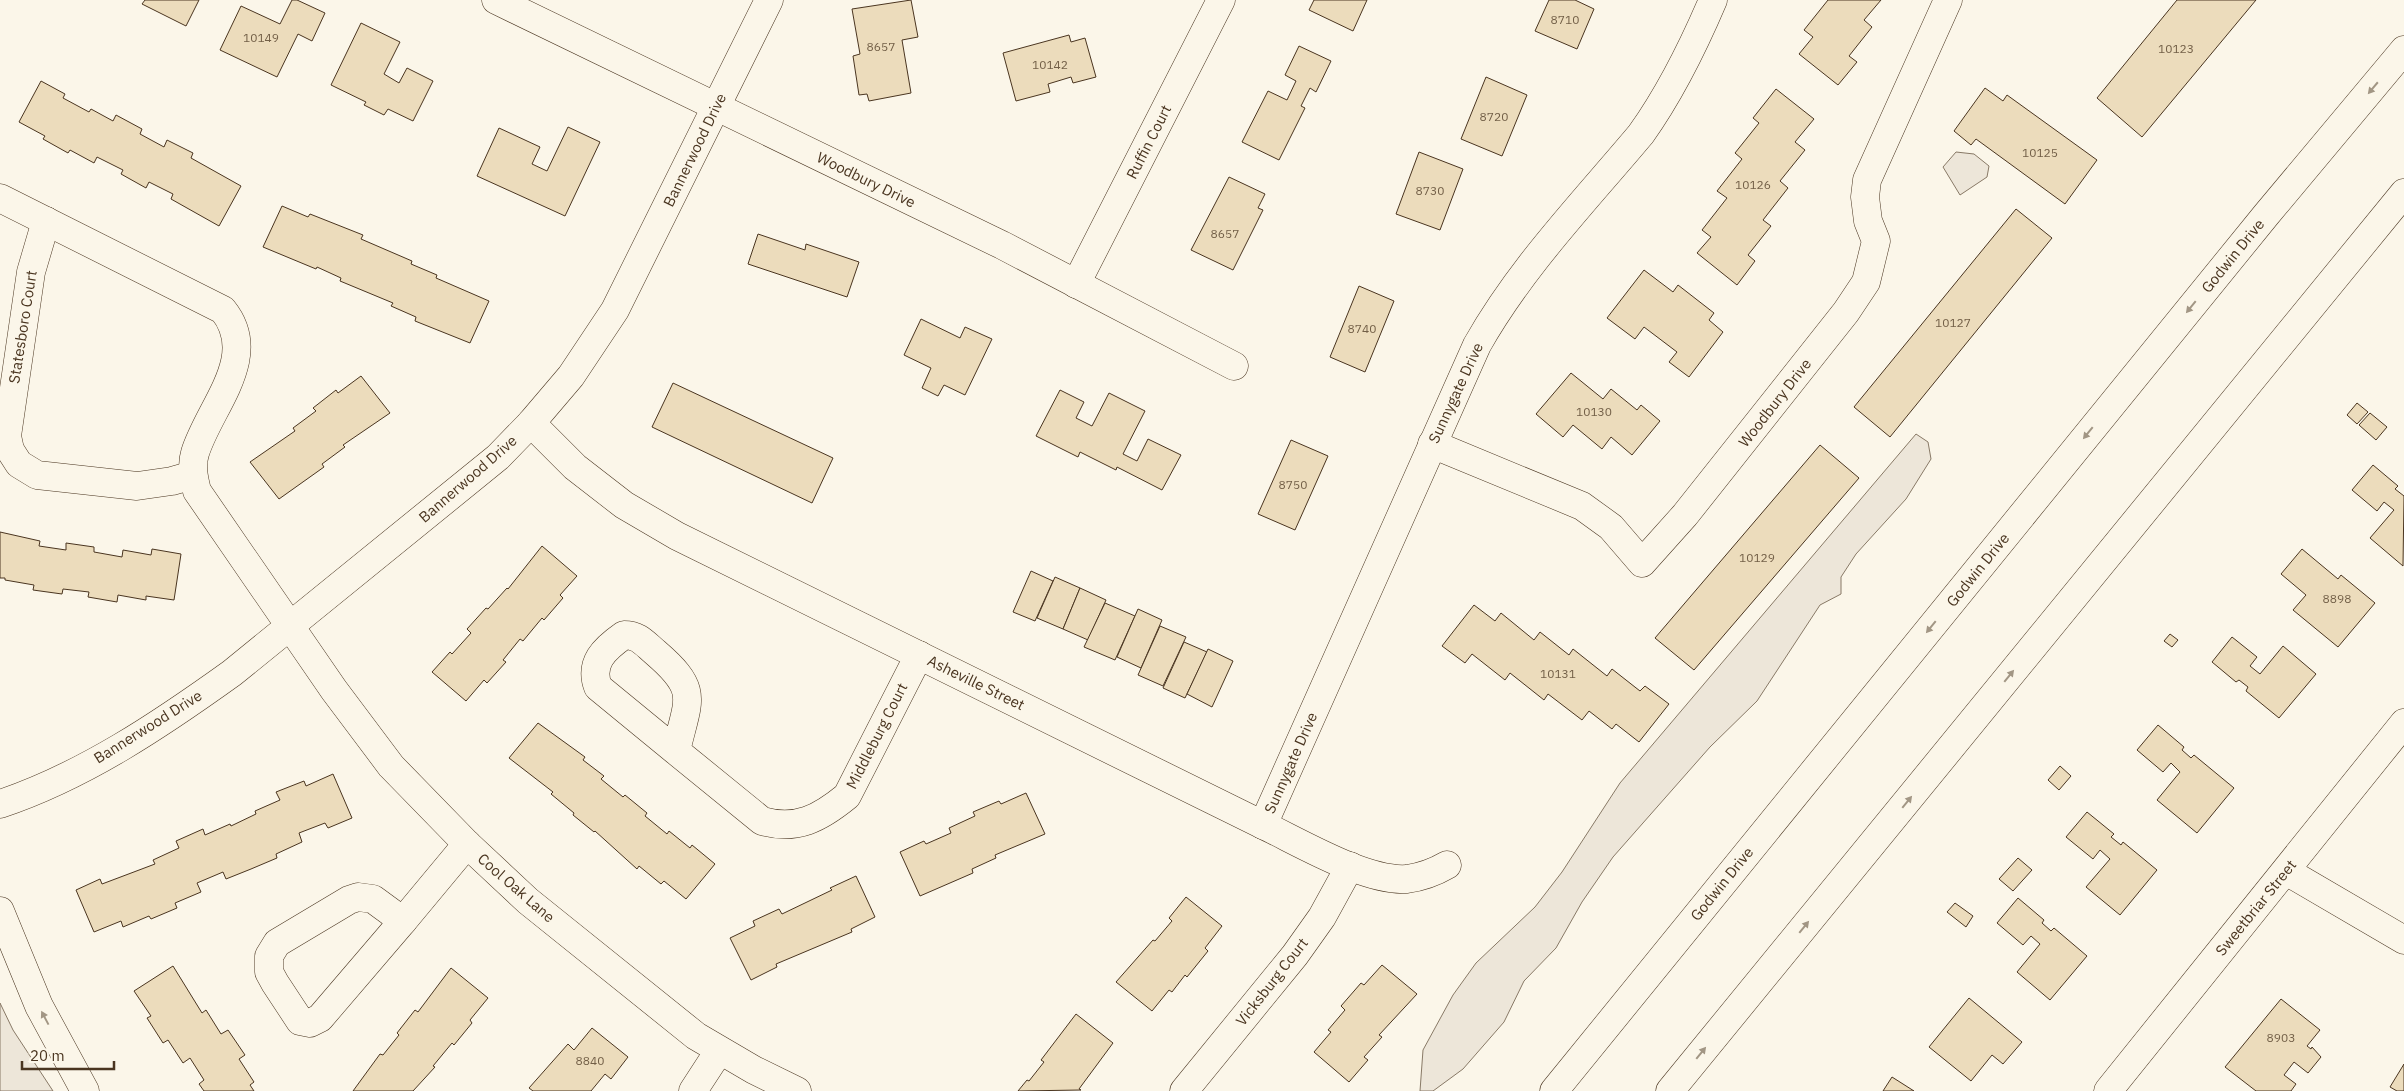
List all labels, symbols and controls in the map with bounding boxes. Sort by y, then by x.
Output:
house number: 8710 [1551,12,1579,27]
house number: 10149 [243,30,279,45]
house number: 8657 [867,39,895,54]
house number: 10123 [2158,41,2194,56]
house number: 10142 [1032,57,1068,72]
one-way arrow [2367,81,2378,94]
street label: Bannerwood Drive [659,90,730,210]
street label: Ruffin Court [1122,102,1175,182]
house number: 8720 [1480,109,1508,124]
house number: 10125 [2022,145,2058,160]
street label: Woodbury Drive [814,147,919,212]
house number: 10126 [1735,177,1771,192]
house number: 8730 [1416,183,1444,198]
street label: Godwin Drive [2197,215,2268,297]
house number: 8657 [1211,226,1239,241]
street label: Statesboro Court [4,269,41,385]
one-way arrow [2185,301,2196,314]
house number: 10127 [1935,315,1971,330]
house number: 8740 [1348,321,1376,336]
street label: Sunnygate Drive [1424,339,1487,446]
street label: Woodbury Drive [1734,355,1815,451]
house number: 10130 [1576,404,1612,419]
one-way arrow [2083,427,2094,440]
street label: Bannerwood Drive [415,431,521,526]
house number: 8750 [1279,477,1307,492]
street label: Godwin Drive [1942,529,2013,611]
house number: 10129 [1739,550,1775,565]
house number: 8898 [2323,591,2351,606]
one-way arrow [1925,621,1936,634]
street label: Asheville Street [925,651,1028,714]
house number: 10131 [1540,666,1576,681]
one-way arrow [2004,670,2015,683]
street label: Middleburg Court [842,680,911,792]
street label: Bannerwood Drive [90,686,205,767]
street label: Sunnygate Drive [1260,709,1321,816]
one-way arrow [1901,795,1912,808]
street label: Godwin Drive [1686,843,1757,925]
street label: Cool Oak Lane [474,849,559,926]
street label: Sweetbriar Street [2211,856,2300,960]
one-way arrow [1798,921,1809,934]
street label: Vicksburg Court [1231,934,1312,1029]
one-way arrow [41,1010,49,1025]
house number: 8903 [2267,1030,2295,1045]
scale bar [22,1038,115,1070]
text: 20 m [30,1046,65,1065]
one-way arrow [1695,1047,1706,1060]
house number: 8840 [576,1053,604,1068]

